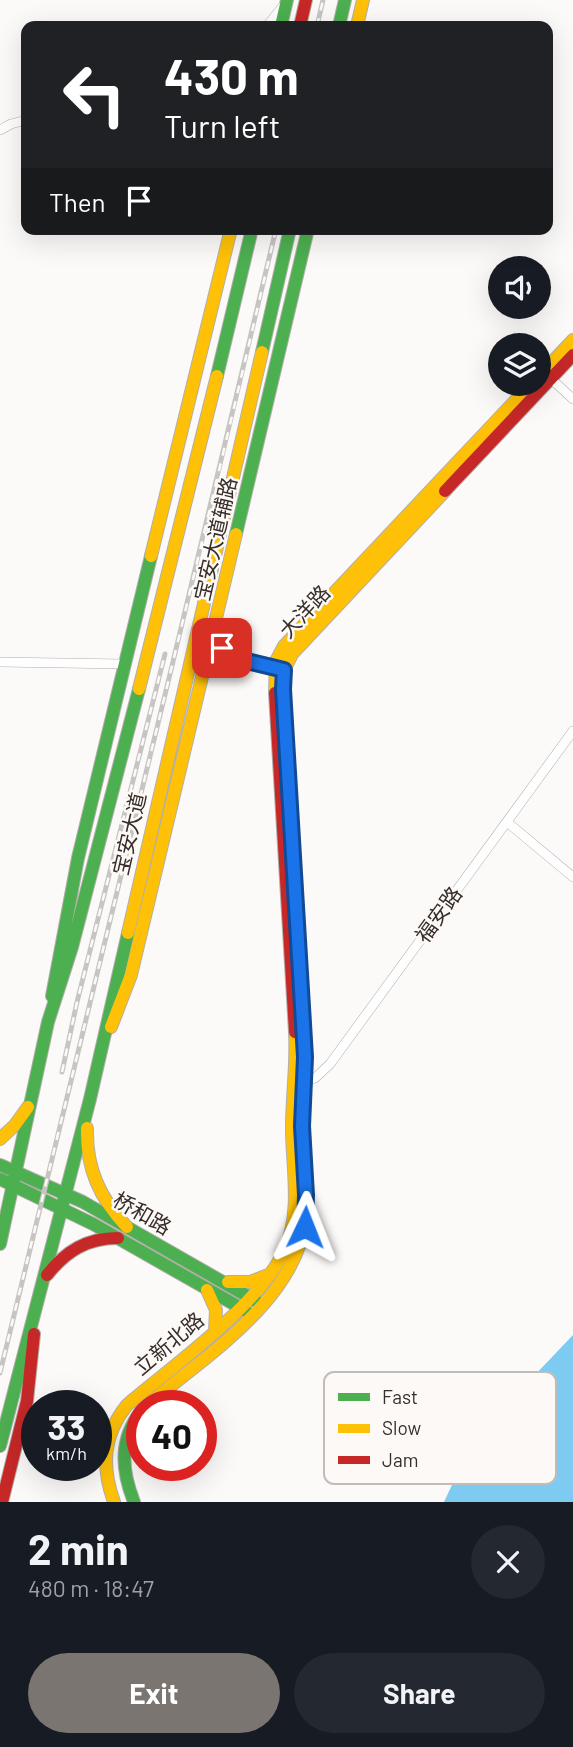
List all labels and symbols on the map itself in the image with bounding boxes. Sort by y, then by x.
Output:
street label: 宝安大道辅路 [188,474,241,603]
street label: 大洋路 [273,579,335,643]
pin [192,618,252,678]
street label: 宝安大道 [107,790,150,877]
street label: 福安路 [409,881,466,947]
street label: 桥和路 [109,1186,176,1239]
position arrow [268,1190,342,1264]
street label: 立新北路 [128,1306,208,1379]
legend [324,1372,556,1484]
text: Fast [382,1385,418,1408]
speed limit sign: 40 [126,1390,217,1481]
text: Slow [382,1416,421,1439]
text: Jam [382,1448,418,1471]

